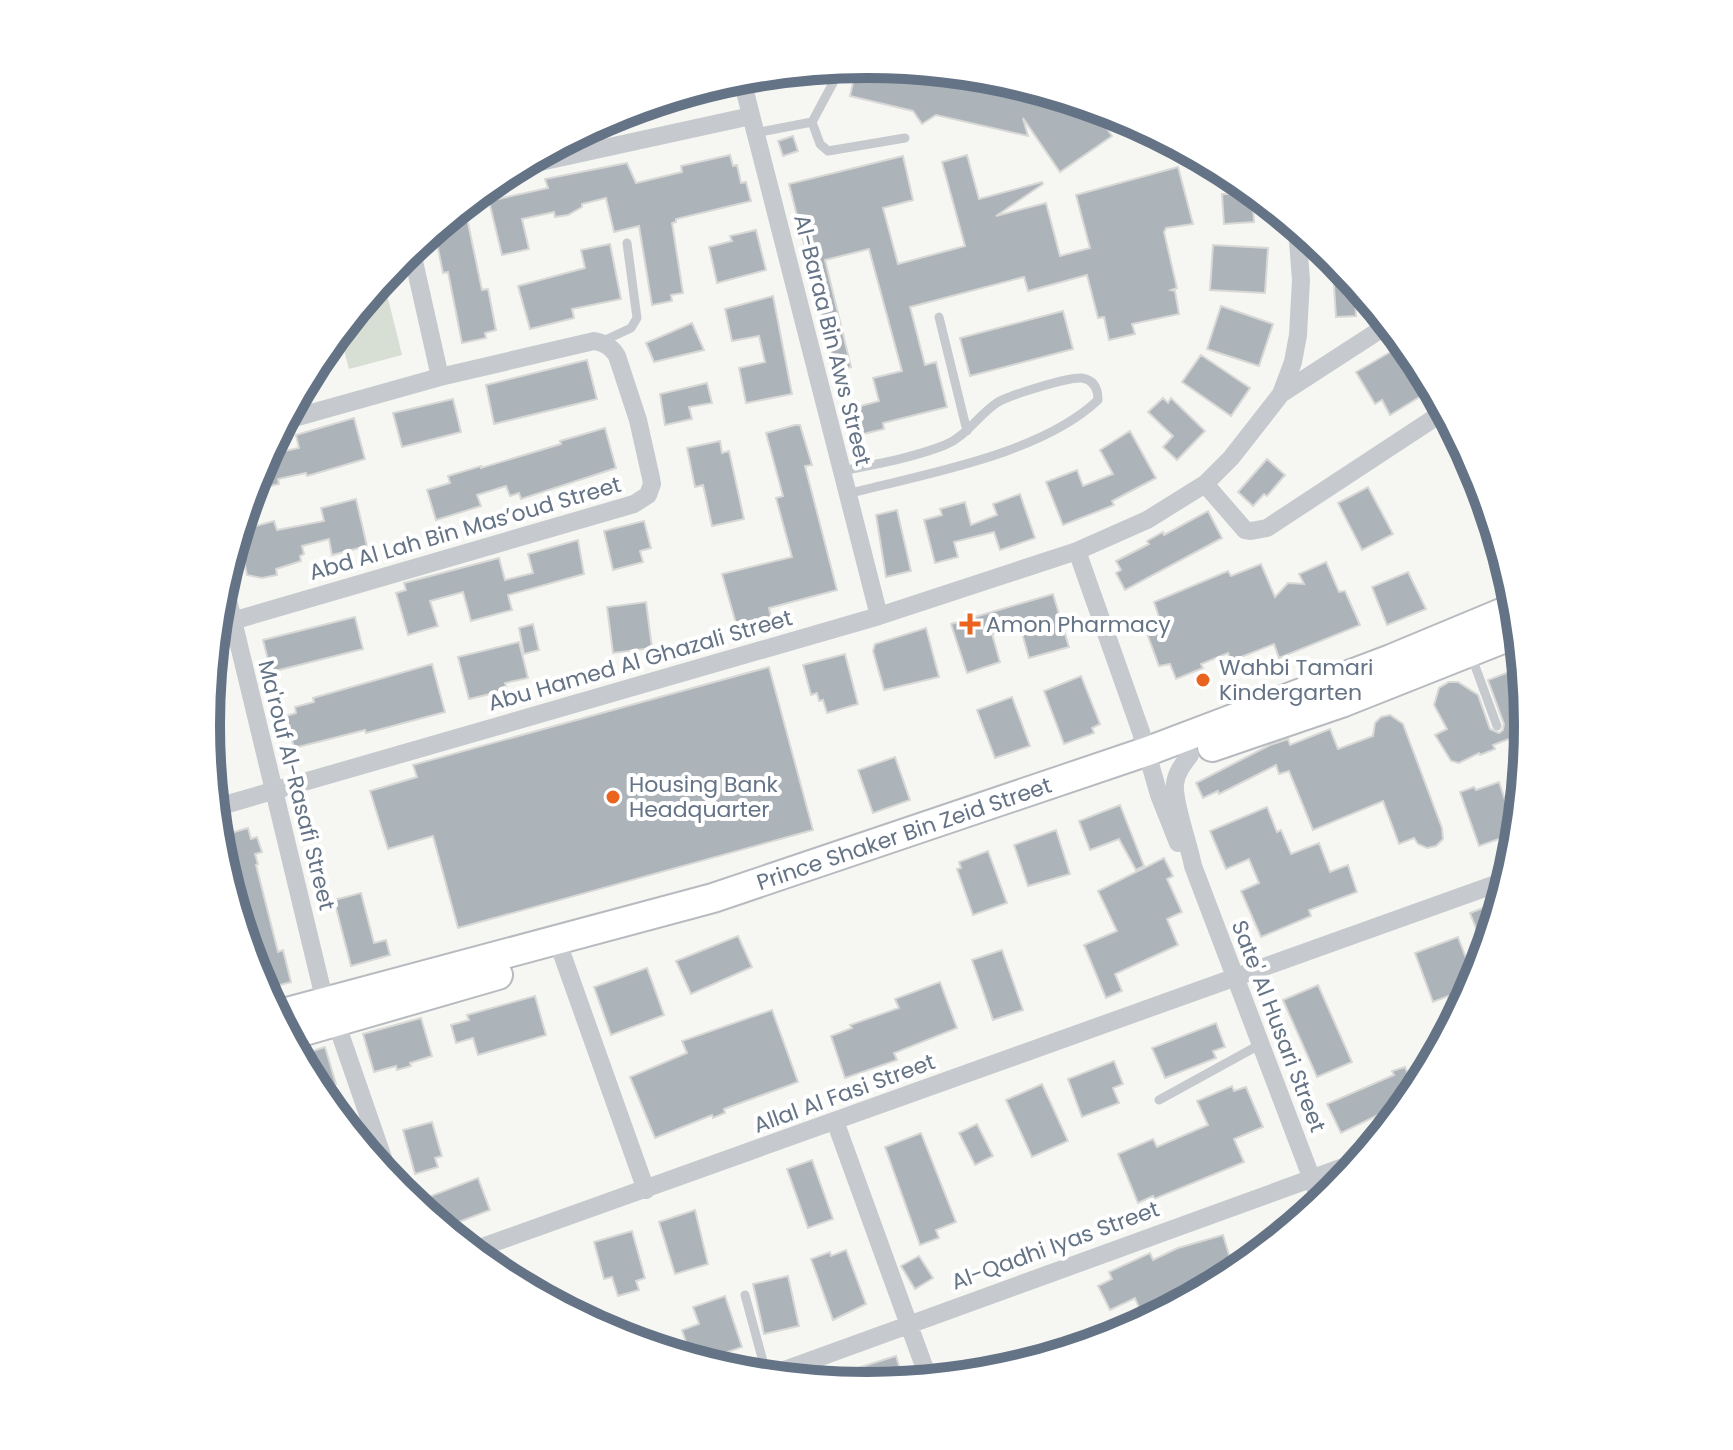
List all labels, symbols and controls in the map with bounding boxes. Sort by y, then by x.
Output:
street label: Al-Baraa Bin Aws Street [786,211,879,469]
street label: Abd Al Lah Bin Mas’oud Street [306,469,625,588]
street label: Abu Hamed Al Ghazali Street [484,602,796,719]
place label: Amon Pharmacy [986,609,1171,640]
marker: Amon Pharmacy [961,615,979,633]
place label: Wahbi Tamari Kindergarten [1219,652,1374,708]
street label: Ma'rouf Al-Rasafi Street [250,657,343,913]
marker: Wahbi Tamari Kindergarten [1194,671,1212,689]
place label: Housing Bank Headquarter [629,769,779,825]
street label: Prince Shaker Bin Zeid Street [753,770,1056,898]
marker: Housing Bank Headquarter [604,788,622,806]
street label: Sate' Al Husari Street [1224,916,1333,1137]
street label: Allal Al Fasi Street [749,1046,939,1141]
street label: Al-Qadhi Iyas Street [947,1193,1163,1298]

